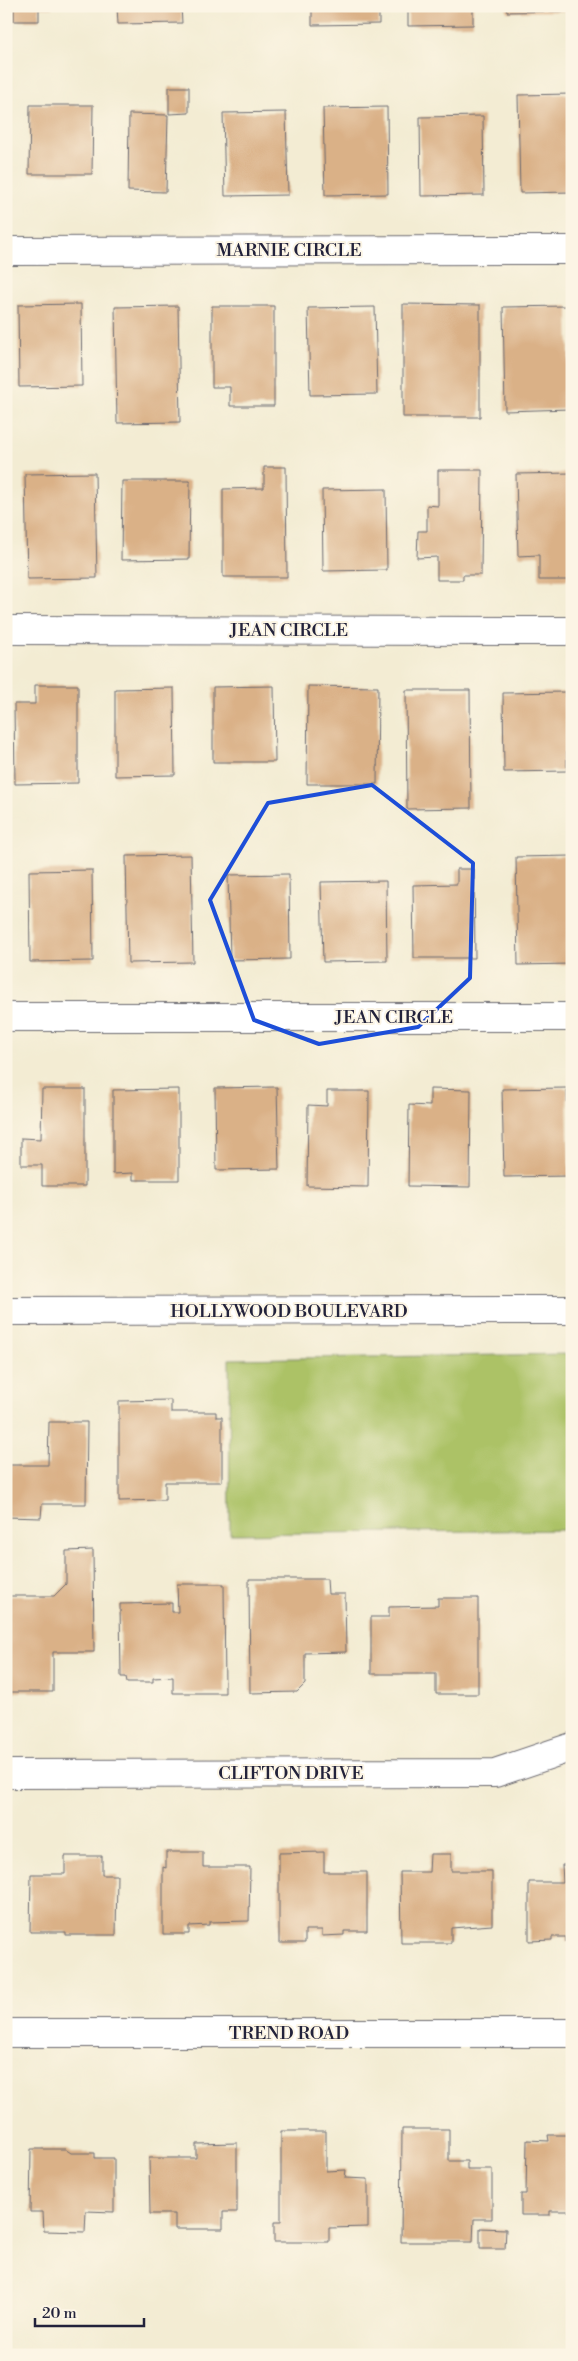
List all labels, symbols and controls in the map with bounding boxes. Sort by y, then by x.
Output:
street label: MARNIE CIRCLE [216,239,362,262]
street label: JEAN CIRCLE [229,619,348,642]
street label: JEAN CIRCLE [334,1006,453,1029]
street label: HOLLYWOOD BOULEVARD [170,1300,408,1323]
street label: CLIFTON DRIVE [218,1762,364,1785]
street label: TREND ROAD [229,2022,349,2045]
scale bar [35,2296,144,2328]
text: 20 m [42,2304,77,2323]

